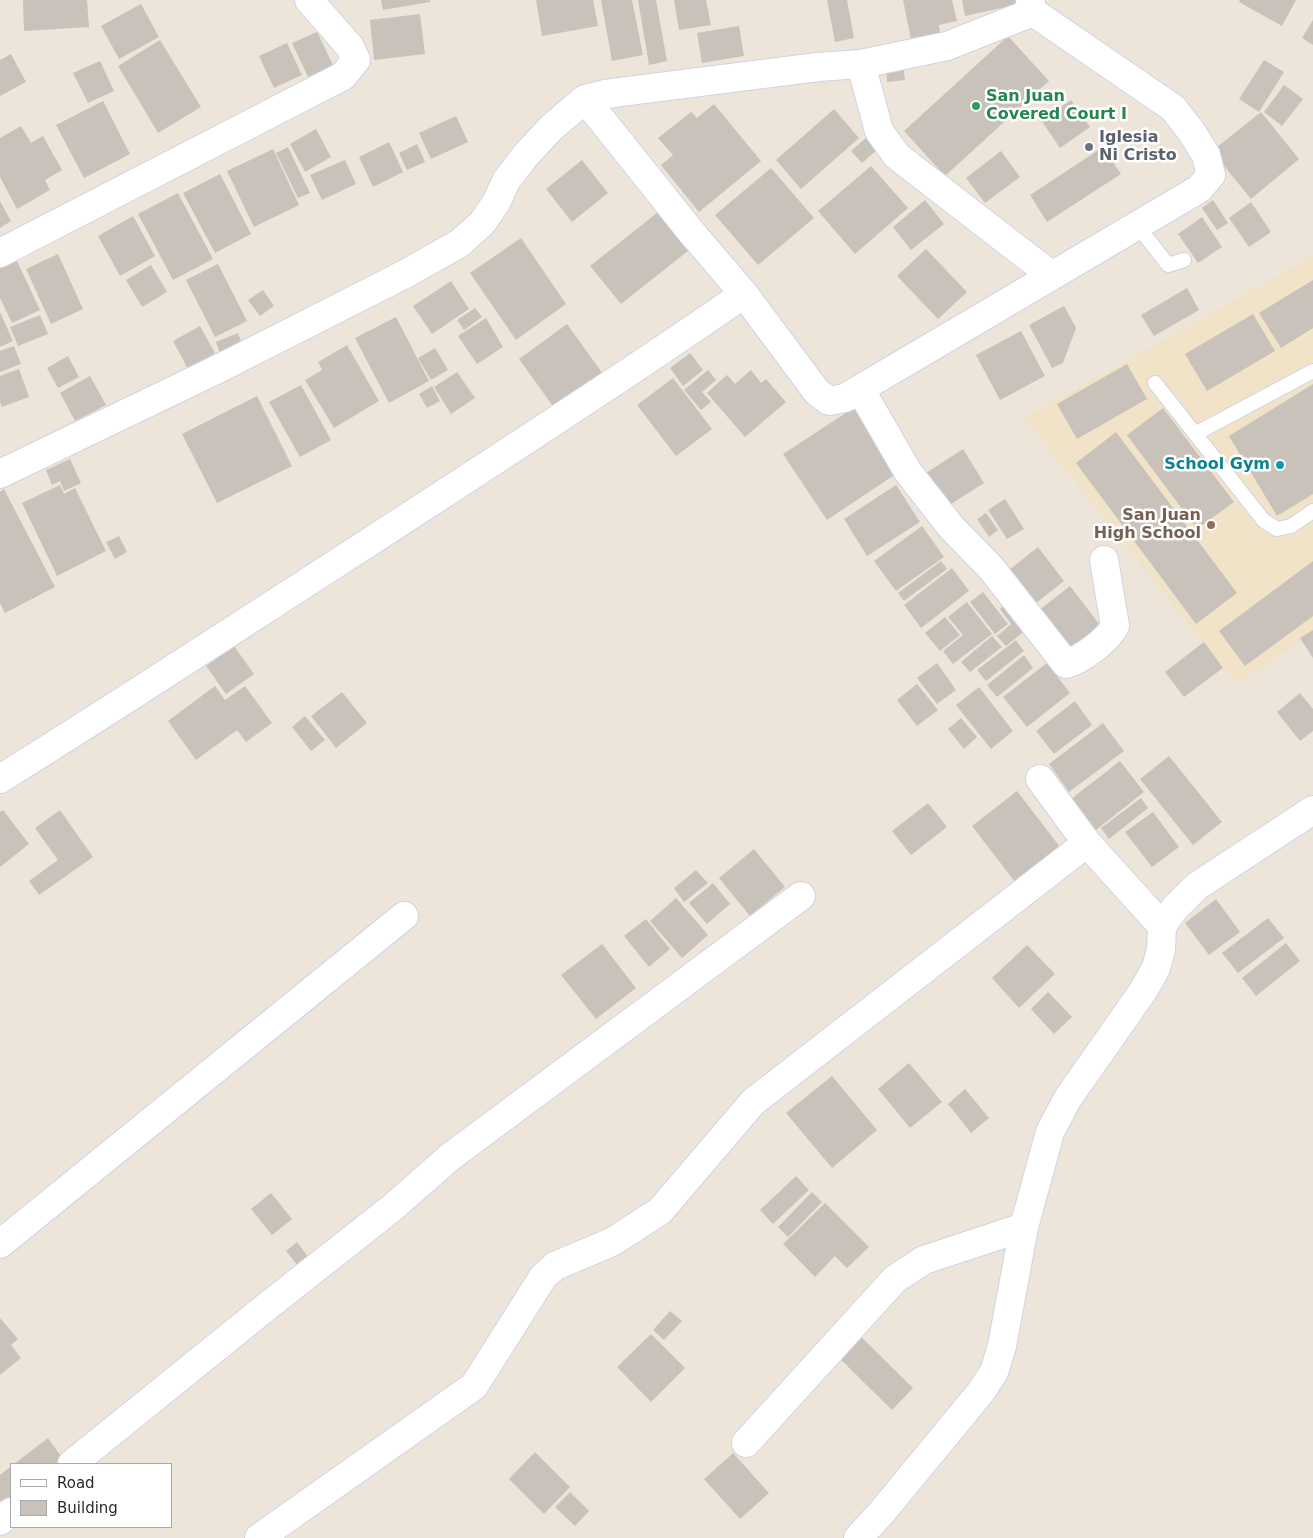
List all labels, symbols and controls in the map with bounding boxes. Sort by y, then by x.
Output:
place label: San Juan Covered Court I [986,87,1127,125]
marker: San Juan Covered Court I [970,100,982,112]
place label: Iglesia Ni Cristo [1099,128,1177,166]
marker: Iglesia Ni Cristo [1083,141,1095,153]
place label: School Gym [1164,455,1270,475]
marker: School Gym [1274,459,1286,471]
place label: San Juan High School [1094,506,1201,544]
marker: San Juan High School [1205,519,1217,531]
legend [10,1463,172,1528]
text: Road [57,1474,95,1492]
text: Building [57,1499,118,1517]

